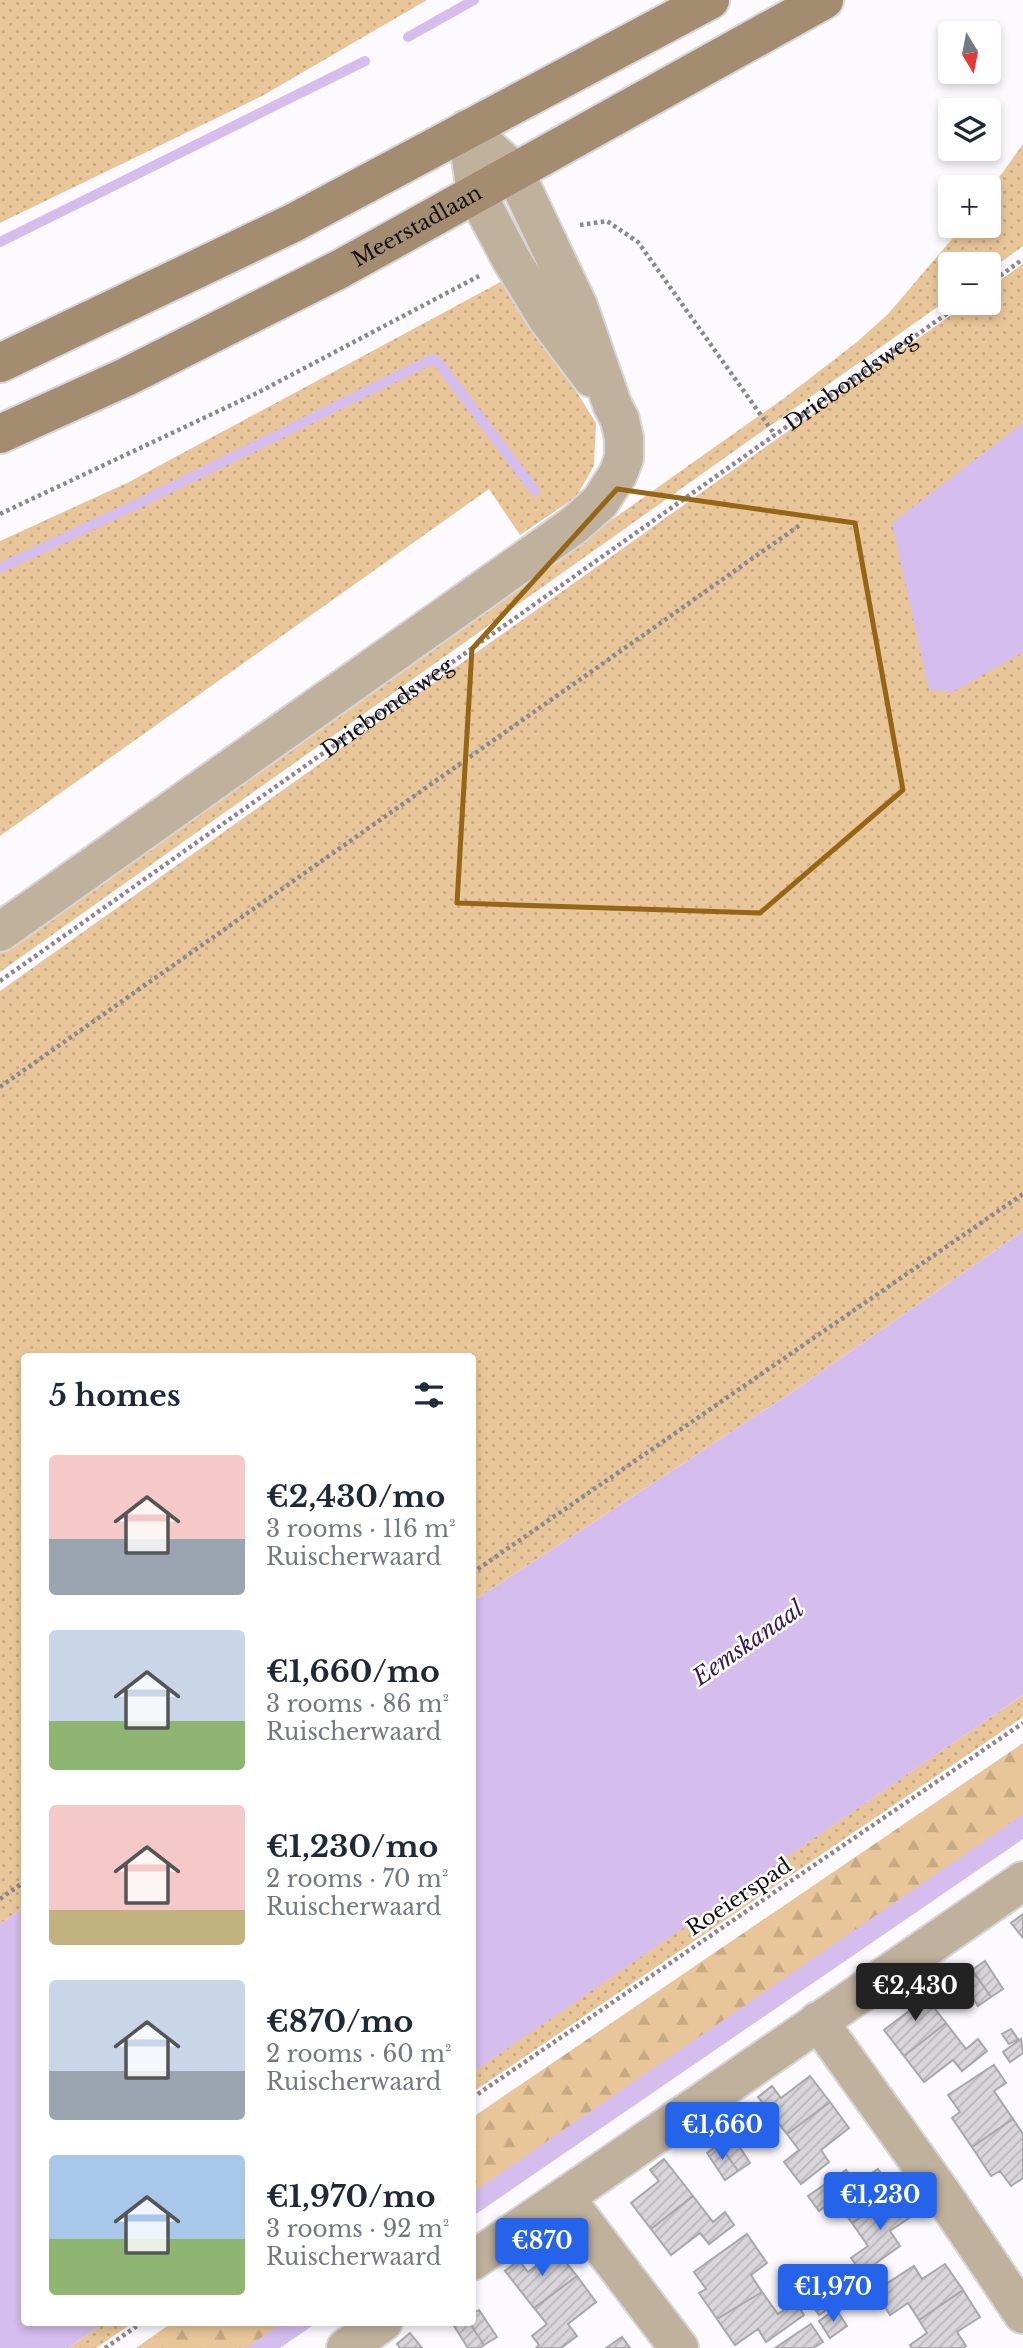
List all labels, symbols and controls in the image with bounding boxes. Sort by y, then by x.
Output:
north arrow [938,21,1001,84]
map controls [938,21,1001,315]
button: layers [938,98,1001,161]
button: + [938,175,1001,238]
street label: Meerstadlaan [347,180,486,273]
button: − [938,252,1001,315]
street label: Driebondsweg [780,326,922,437]
street label: Driebondsweg [316,652,459,763]
icon: filters [410,1376,448,1414]
text: 5 homes [49,1377,181,1414]
text: €2,430/mo [266,1478,445,1515]
icon: home [105,1483,189,1567]
text: 3 rooms · 116 m² [266,1515,456,1543]
text: Ruischerwaard [266,1543,441,1571]
water label: Eemskanaal [686,1594,810,1692]
text: €1,660/mo [266,1653,440,1690]
icon: home [105,1658,189,1742]
text: 3 rooms · 86 m² [266,1690,449,1718]
text: Ruischerwaard [266,1718,441,1746]
text: €1,230/mo [266,1828,438,1865]
icon: home [105,1833,189,1917]
street label: Roeierspad [682,1852,796,1942]
text: 2 rooms · 70 m² [266,1865,448,1893]
text: Ruischerwaard [266,1893,441,1921]
pin: €2,430 [858,1964,972,2023]
text: €2,430 [872,1972,958,2000]
text: €870/mo [266,2003,413,2040]
icon: home [105,2008,189,2092]
text: 2 rooms · 60 m² [266,2040,452,2068]
text: Ruischerwaard [266,2068,441,2096]
pin: €1,660 [665,2102,779,2162]
text: €1,660 [681,2111,763,2139]
pin: €1,230 [823,2172,937,2232]
text: €1,970/mo [266,2178,435,2215]
text: €1,230 [840,2181,920,2209]
icon: home [105,2183,189,2267]
text: 3 rooms · 92 m² [266,2215,449,2243]
pin: €870 [501,2218,583,2278]
text: €870 [511,2227,573,2255]
text: Ruischerwaard [266,2243,441,2271]
pin: €1,970 [776,2264,890,2324]
text: €1,970 [794,2273,872,2301]

